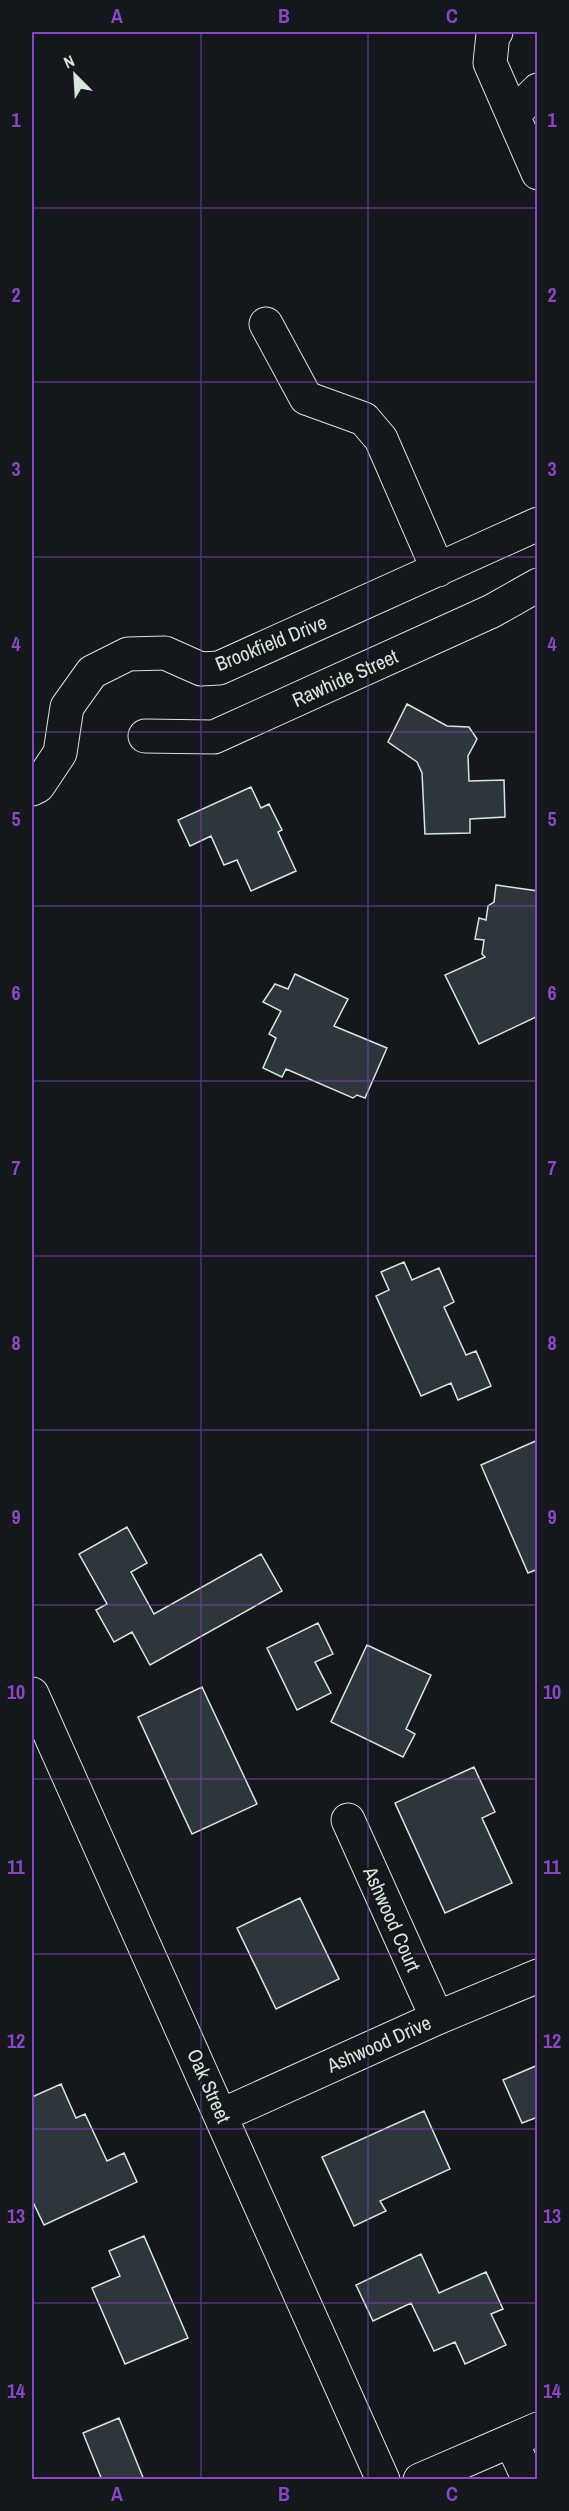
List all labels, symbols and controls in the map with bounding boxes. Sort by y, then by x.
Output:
text: A [111,2,123,29]
text: B [278,2,290,29]
text: C [446,2,458,29]
north arrow [45,45,105,105]
text: N [60,49,78,73]
text: 1 [11,106,21,133]
text: 1 [547,106,557,133]
text: 2 [11,281,21,308]
text: 2 [547,281,557,308]
text: 3 [11,455,21,482]
text: 3 [547,455,557,482]
street label: Brookfield Drive [211,608,330,677]
text: 4 [11,630,21,657]
text: 4 [547,630,557,657]
street label: Rawhide Street [288,642,402,713]
text: 5 [11,805,21,832]
text: 5 [547,805,557,832]
text: 6 [11,979,21,1006]
text: 6 [547,979,557,1006]
text: 7 [11,1154,21,1181]
text: 7 [547,1154,557,1181]
text: 8 [11,1329,21,1356]
text: 8 [547,1329,557,1356]
text: 9 [11,1503,21,1530]
text: 9 [547,1503,557,1530]
text: 10 [7,1678,25,1705]
text: 10 [543,1678,561,1705]
text: 11 [7,1853,26,1880]
text: 11 [543,1853,562,1880]
street label: Ashwood Court [357,1861,428,1976]
street label: Ashwood Drive [322,2009,435,2079]
text: 12 [7,2027,25,2054]
text: 12 [543,2027,561,2054]
street label: Oak Street [181,2044,238,2127]
text: 13 [7,2202,25,2229]
text: 13 [543,2202,561,2229]
text: 14 [7,2377,25,2404]
text: 14 [543,2377,561,2404]
text: A [111,2480,123,2507]
text: B [278,2480,290,2507]
text: C [446,2480,458,2507]

